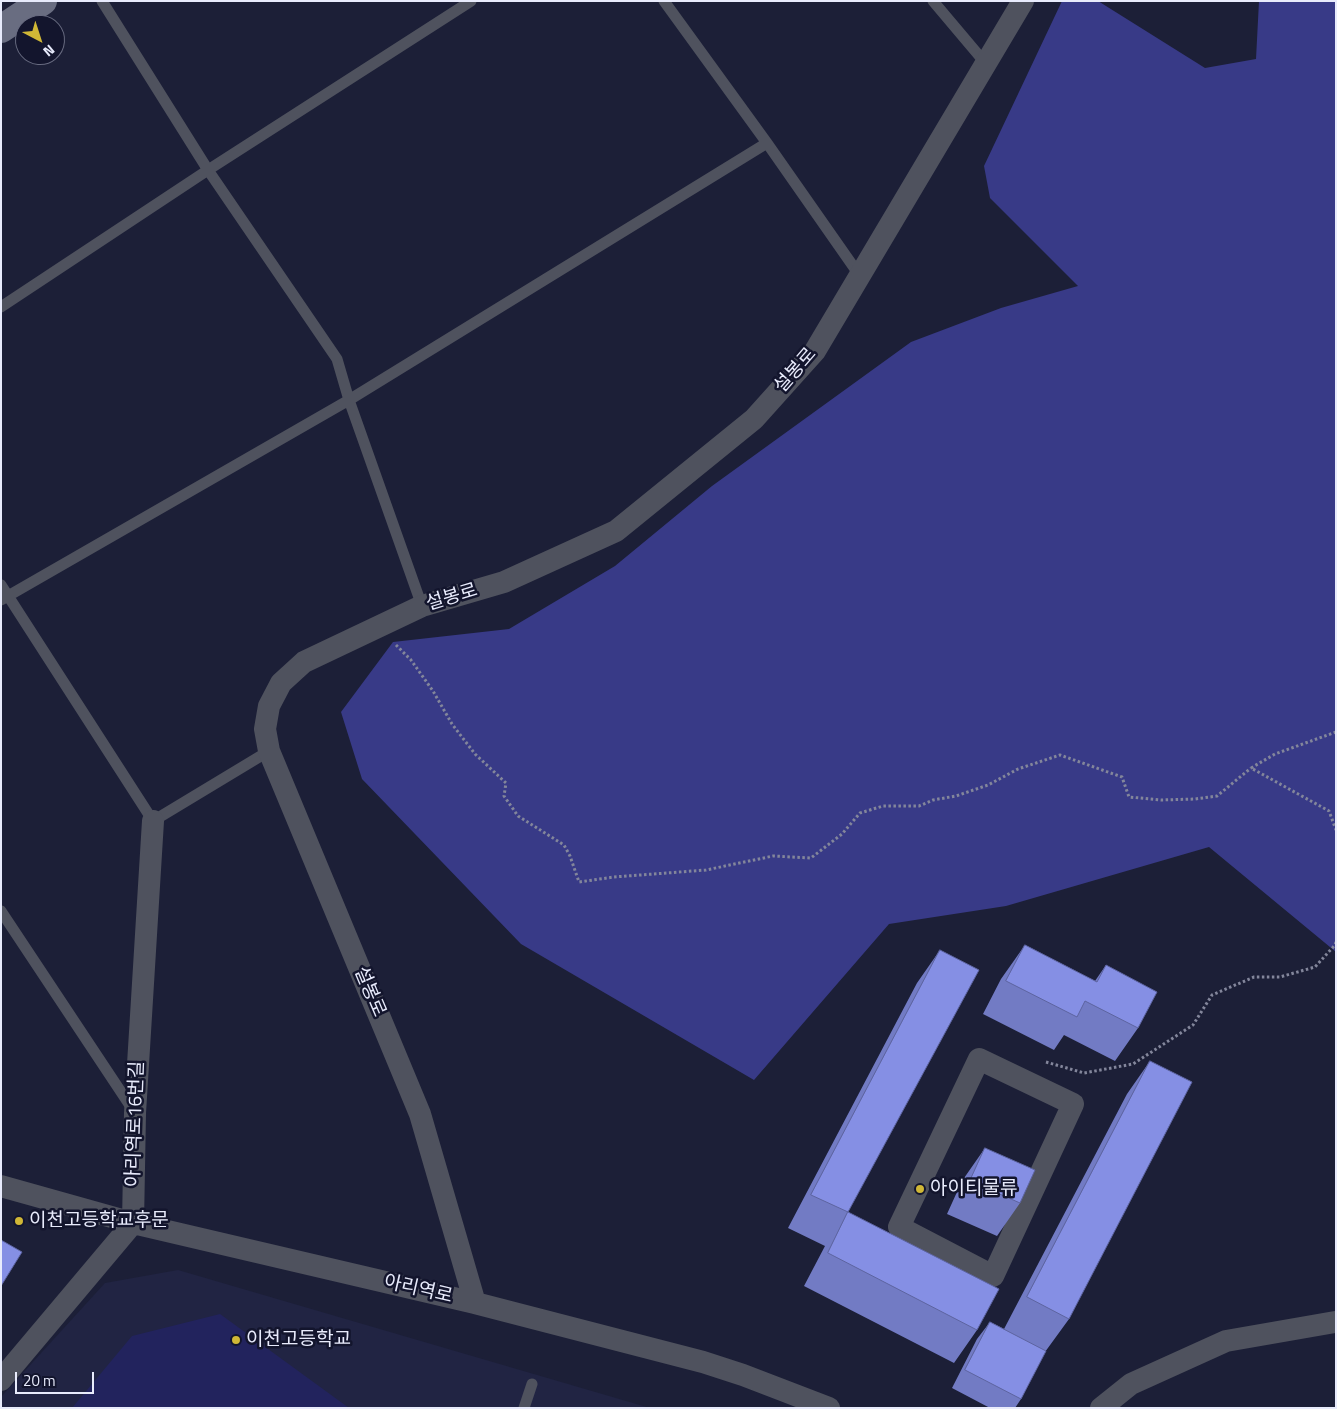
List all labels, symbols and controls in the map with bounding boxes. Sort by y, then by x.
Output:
north arrow [15,15,65,65]
text: N [39,40,60,62]
street label: 설봉로 [770,344,822,398]
street label: 설봉로 [424,579,480,617]
street label: 설봉로 [348,963,390,1021]
street label: 아리역로16번길 [122,1061,150,1187]
place label: 아이티물류 [930,1178,1017,1200]
marker: 아이티물류 [914,1183,926,1195]
place label: 이천고등학교후문 [29,1210,169,1232]
marker: 이천고등학교후문 [13,1215,25,1227]
street label: 아리역로 [381,1271,455,1309]
place label: 이천고등학교 [246,1329,351,1351]
marker: 이천고등학교 [230,1334,242,1346]
scale bar [18,1362,96,1394]
text: 20 m [23,1369,56,1392]

